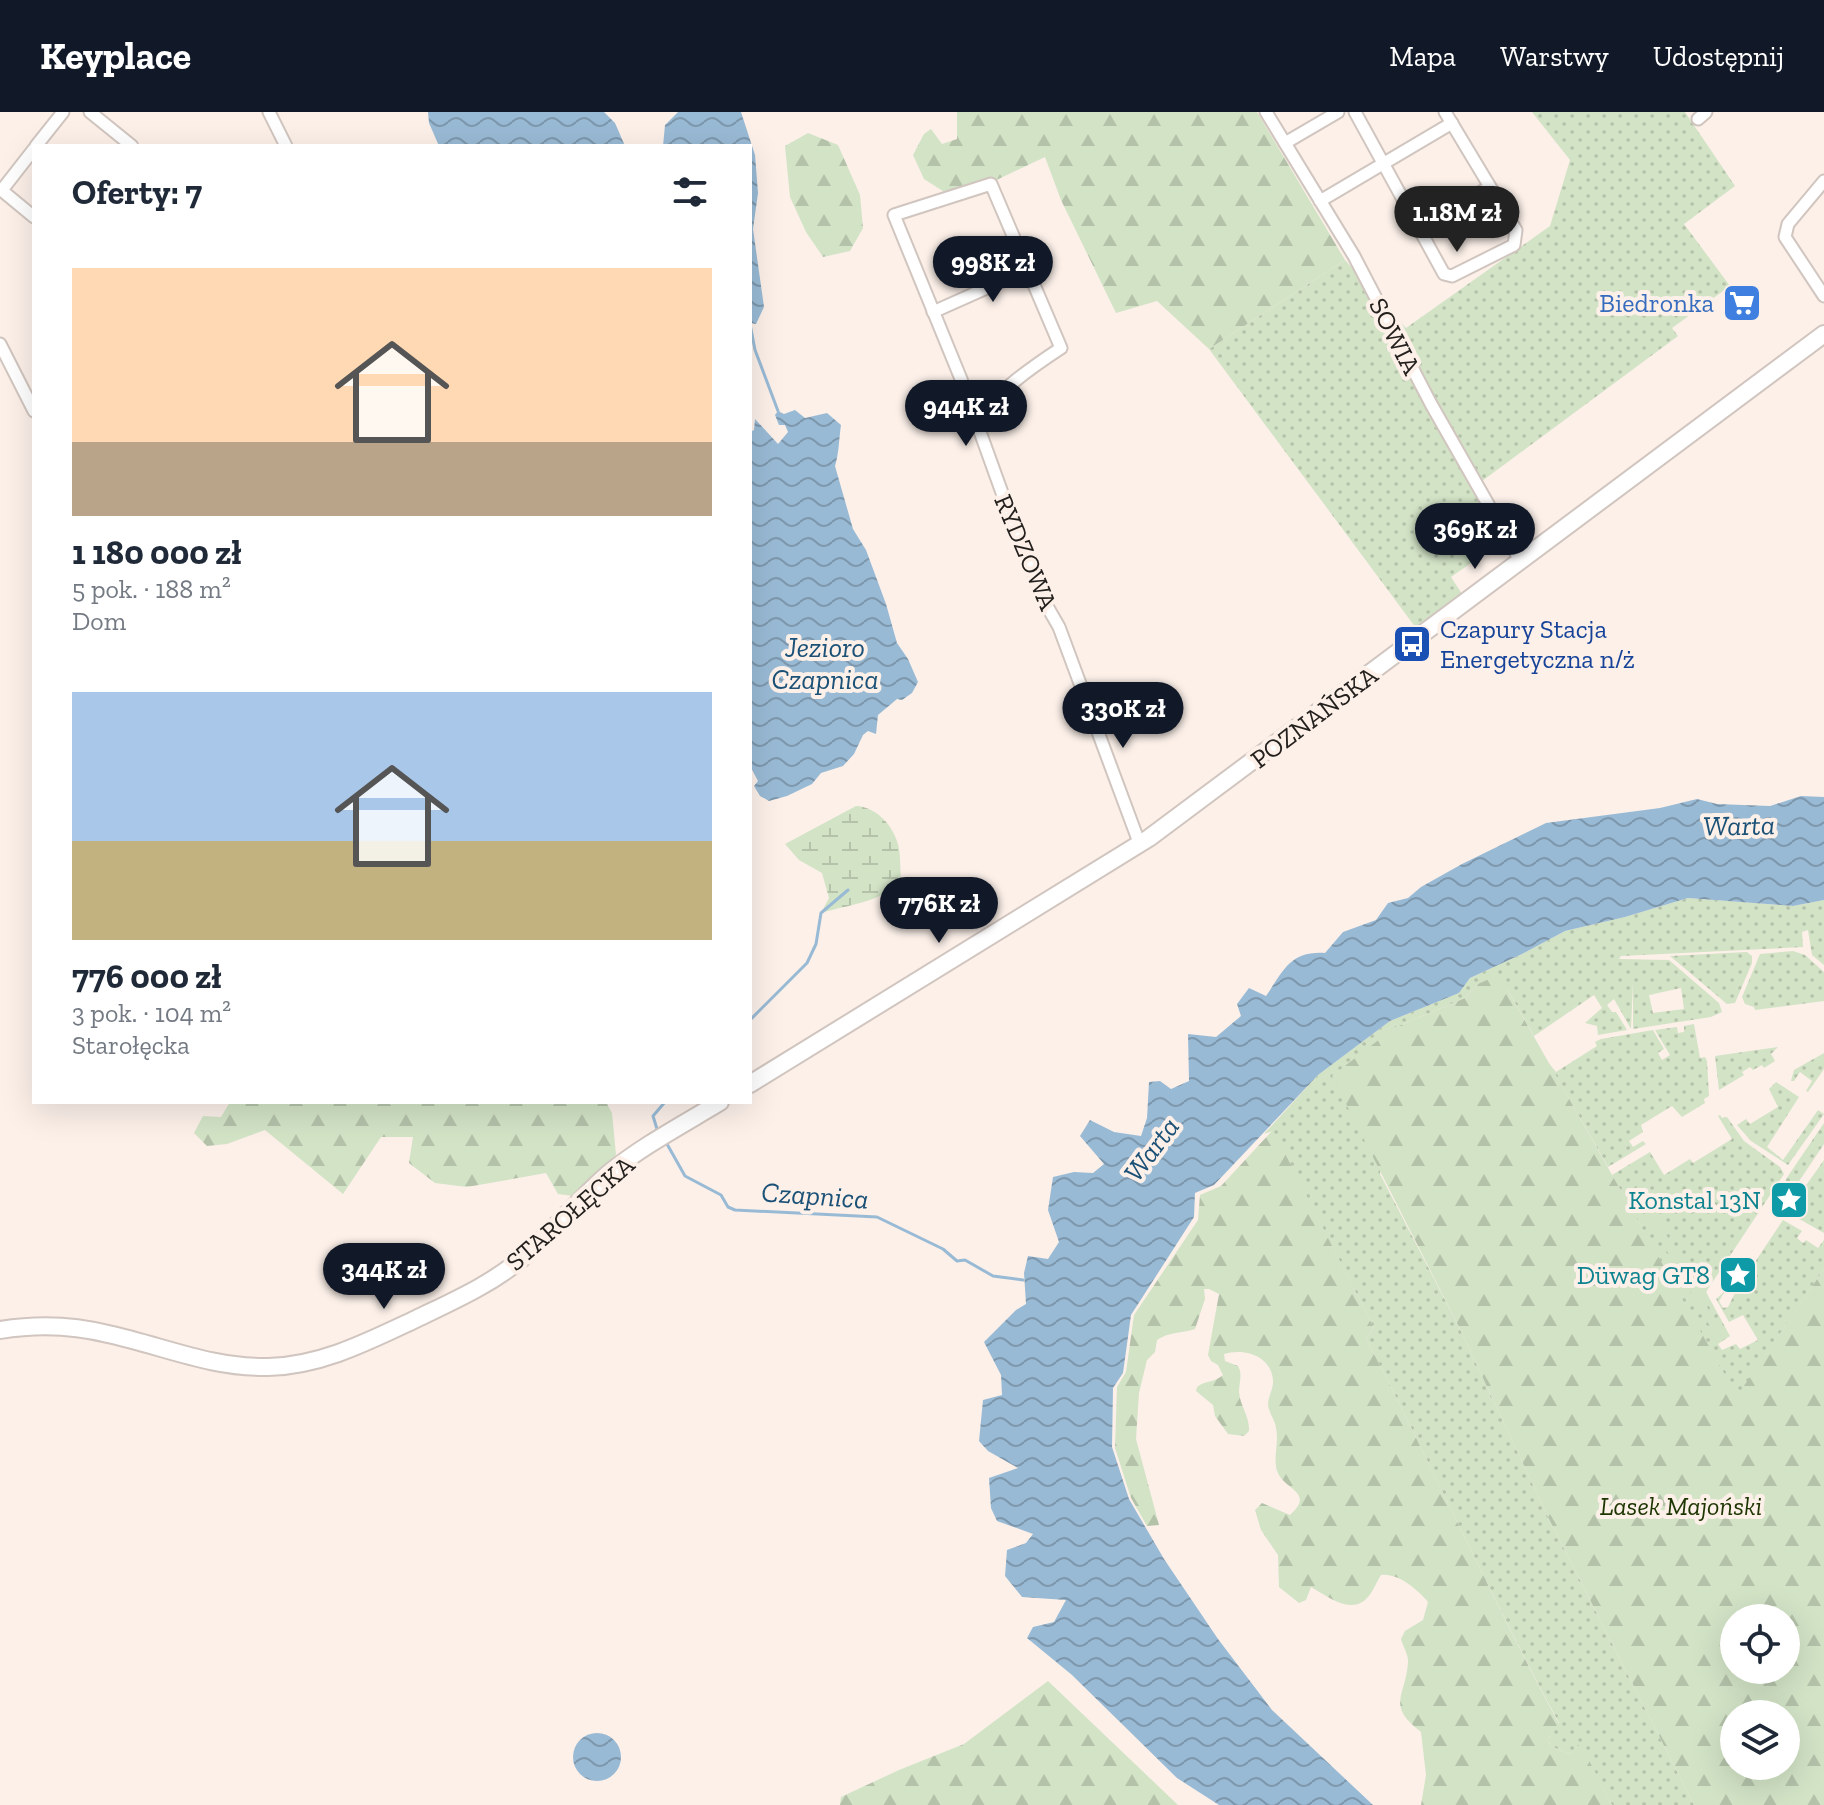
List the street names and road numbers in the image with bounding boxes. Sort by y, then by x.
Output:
street label: SOWIA [1362,292,1428,381]
street label: RYDZOWA [987,489,1065,616]
street label: POZNAŃSKA [1244,658,1385,775]
street label: STAROŁĘCKA [499,1148,642,1277]

